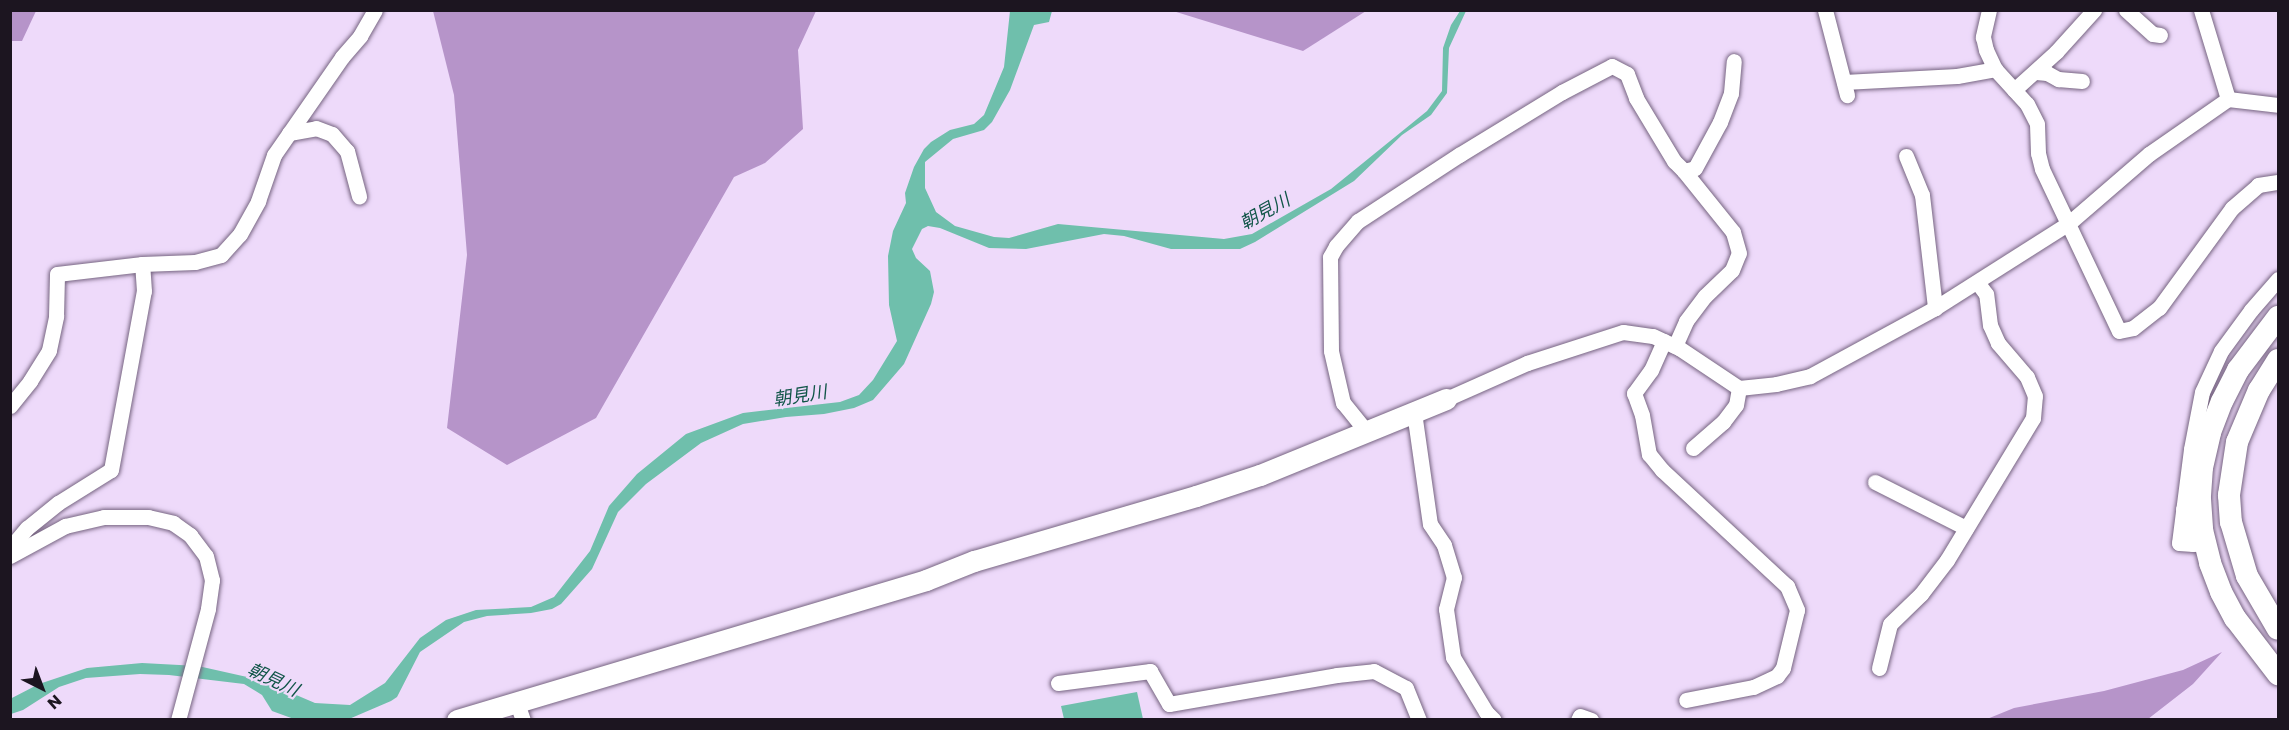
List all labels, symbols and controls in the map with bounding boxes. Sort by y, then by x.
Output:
water label: 朝見川 [1236,189,1294,235]
water label: 朝見川 [772,381,828,411]
north arrow [12,658,72,718]
water label: 朝見川 [244,659,302,701]
text: N [42,689,67,714]

